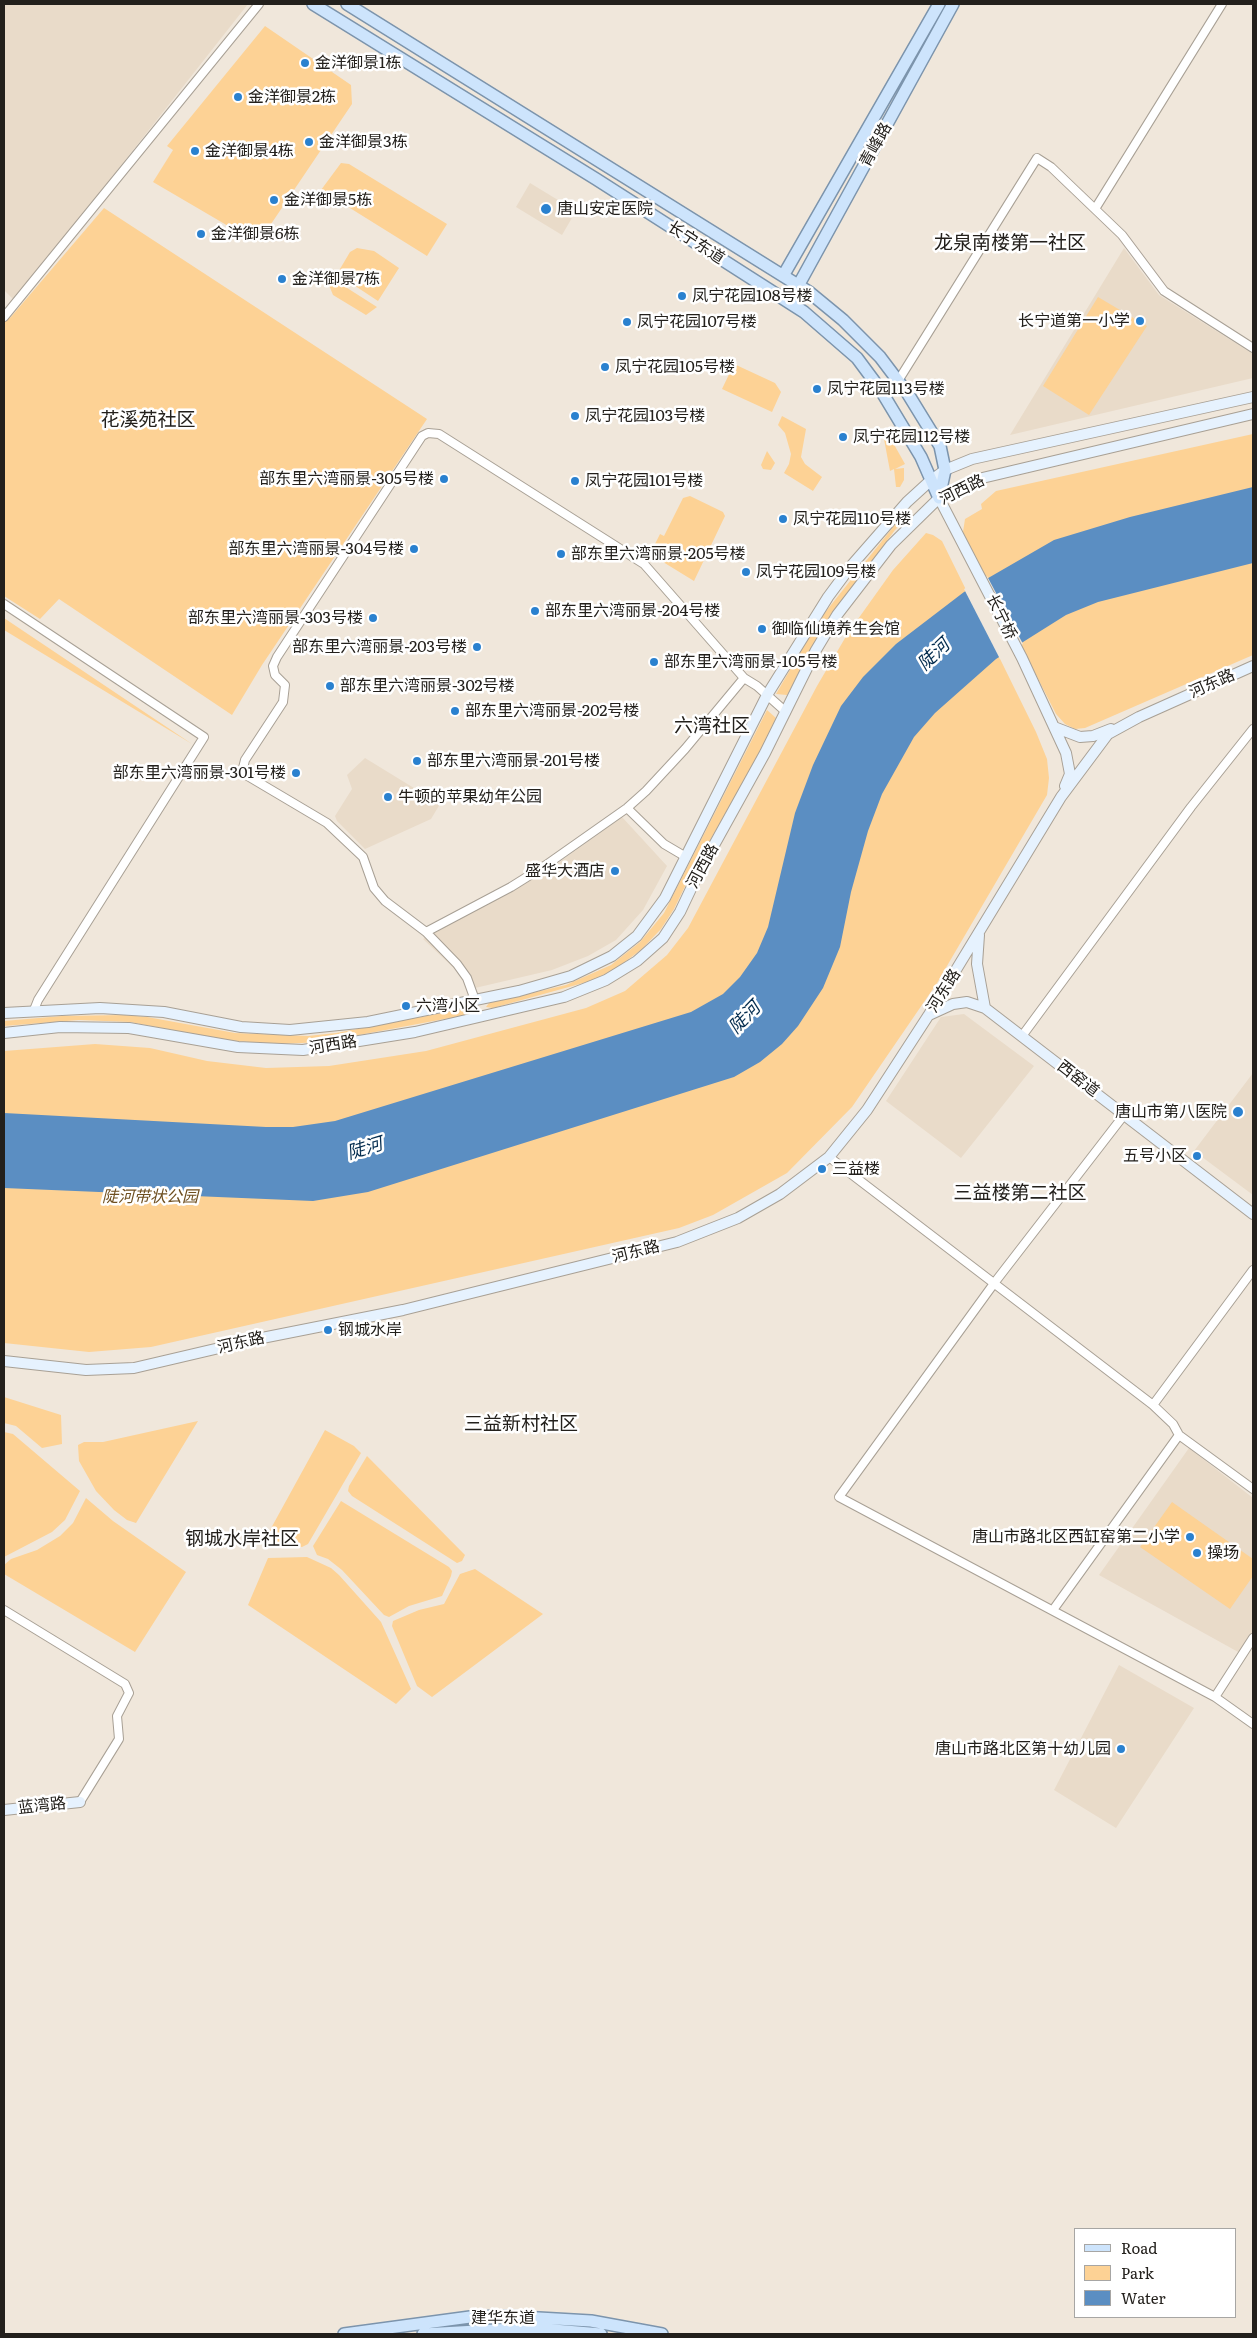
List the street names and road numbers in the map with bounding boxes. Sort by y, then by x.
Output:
street label: 青峰路 [856,119,896,171]
street label: 长宁东道 [664,218,728,268]
street label: 河西路 [936,471,988,509]
street label: 长宁桥 [982,591,1020,643]
street label: 河东路 [1186,665,1238,703]
street label: 河西路 [683,840,723,892]
street label: 河东路 [923,966,965,1016]
street label: 河西路 [308,1032,358,1058]
street label: 西窑道 [1053,1057,1103,1101]
street label: 河东路 [610,1237,662,1267]
street label: 河东路 [215,1328,267,1358]
street label: 蓝湾路 [17,1794,67,1818]
street label: 建华东道 [471,2308,535,2328]

